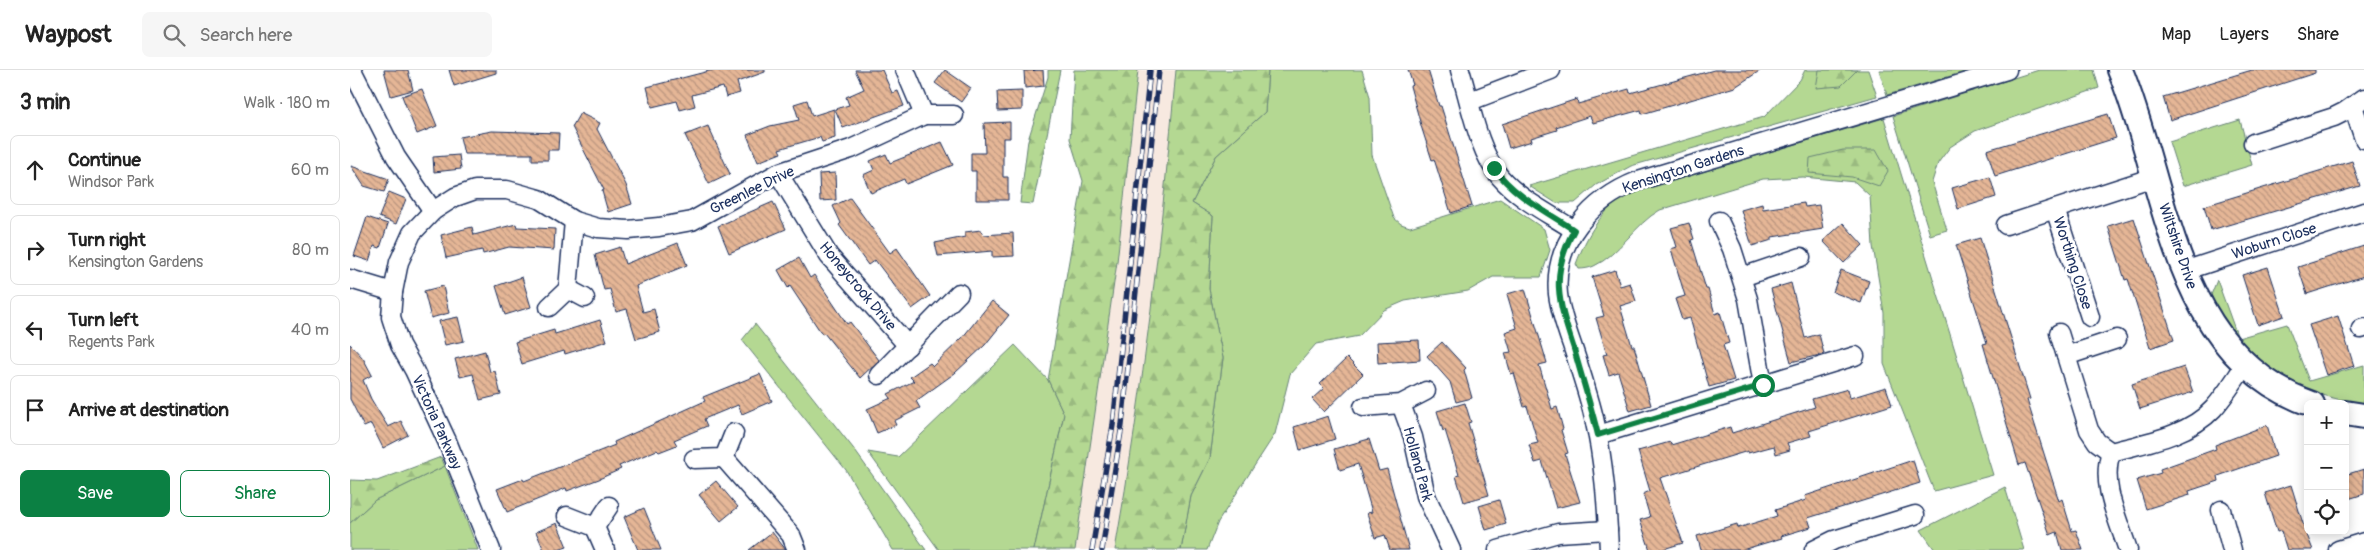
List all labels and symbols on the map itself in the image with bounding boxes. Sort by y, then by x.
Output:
street label: Kensington Gardens [1620,141,1747,198]
route end [1483,157,1506,180]
street label: Greenlee Drive [707,162,798,219]
street label: Wiltshire Drive [2154,201,2201,292]
street label: Worthing Close [2049,214,2097,312]
street label: Woburn Close [2229,219,2319,264]
street label: Honeycrook Drive [815,238,901,335]
street label: Victoria Parkway [407,372,466,473]
route start [1752,374,1775,397]
street label: Holland Park [1398,425,1437,504]

